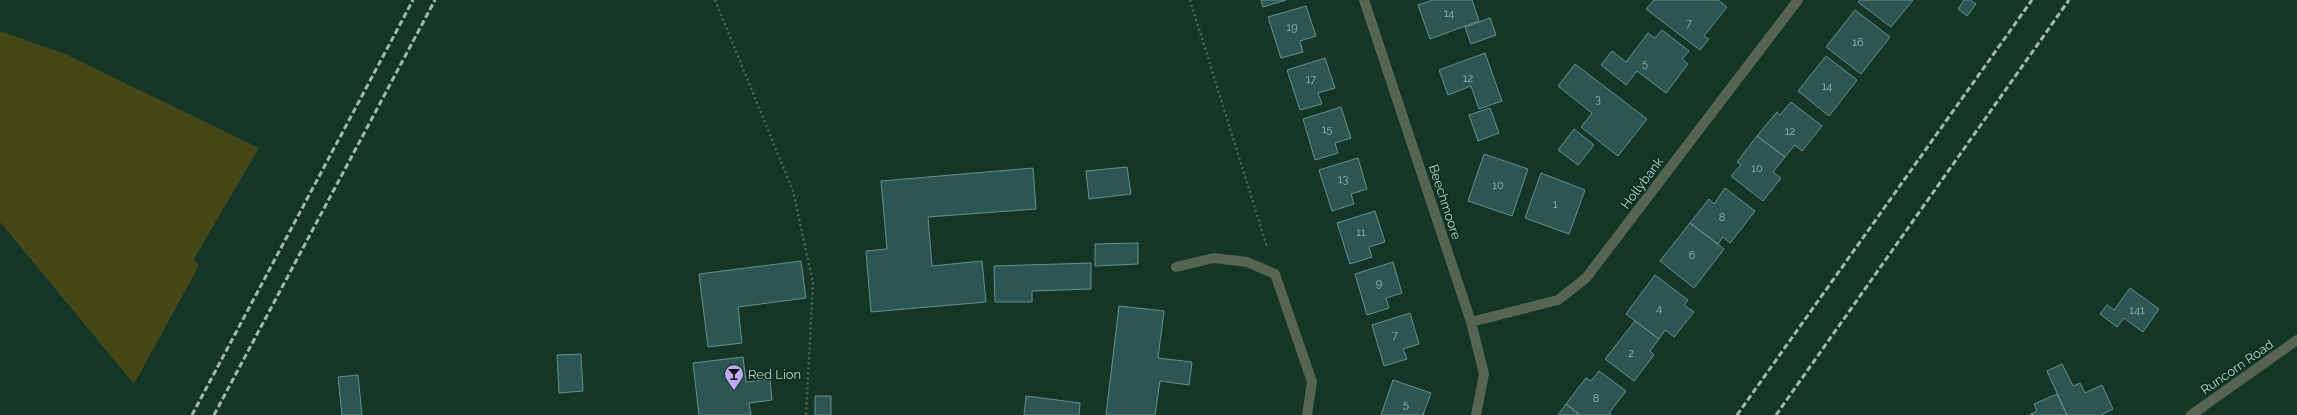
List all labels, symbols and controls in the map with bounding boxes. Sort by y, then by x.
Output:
house number: 14 [1444,7,1454,20]
house number: 7 [1686,17,1692,30]
house number: 19 [1286,21,1298,34]
house number: 16 [1852,36,1864,49]
house number: 5 [1642,57,1648,70]
house number: 12 [1463,72,1473,85]
house number: 17 [1306,73,1316,86]
house number: 14 [1822,80,1832,93]
house number: 3 [1595,93,1601,106]
house number: 15 [1322,123,1332,136]
house number: 12 [1785,125,1795,138]
street label: Hollybank [1618,154,1666,212]
house number: 10 [1751,162,1763,175]
street label: Beechmoore [1426,163,1464,242]
house number: 13 [1338,173,1348,186]
house number: 10 [1492,179,1504,192]
house number: 1 [1553,198,1558,211]
house number: 8 [1719,211,1725,224]
house number: 11 [1356,226,1366,239]
house number: 6 [1689,249,1696,262]
house number: 9 [1376,277,1382,290]
house number: 4 [1656,302,1662,315]
house number: 141 [2129,304,2145,317]
house number: 7 [1392,329,1398,342]
street label: Runcorn Road [2198,336,2276,398]
house number: 2 [1628,347,1634,360]
bar icon: Red Lion [723,363,745,391]
place label: Red Lion [748,367,801,382]
house number: 8 [1593,392,1599,405]
house number: 5 [1403,398,1409,411]

